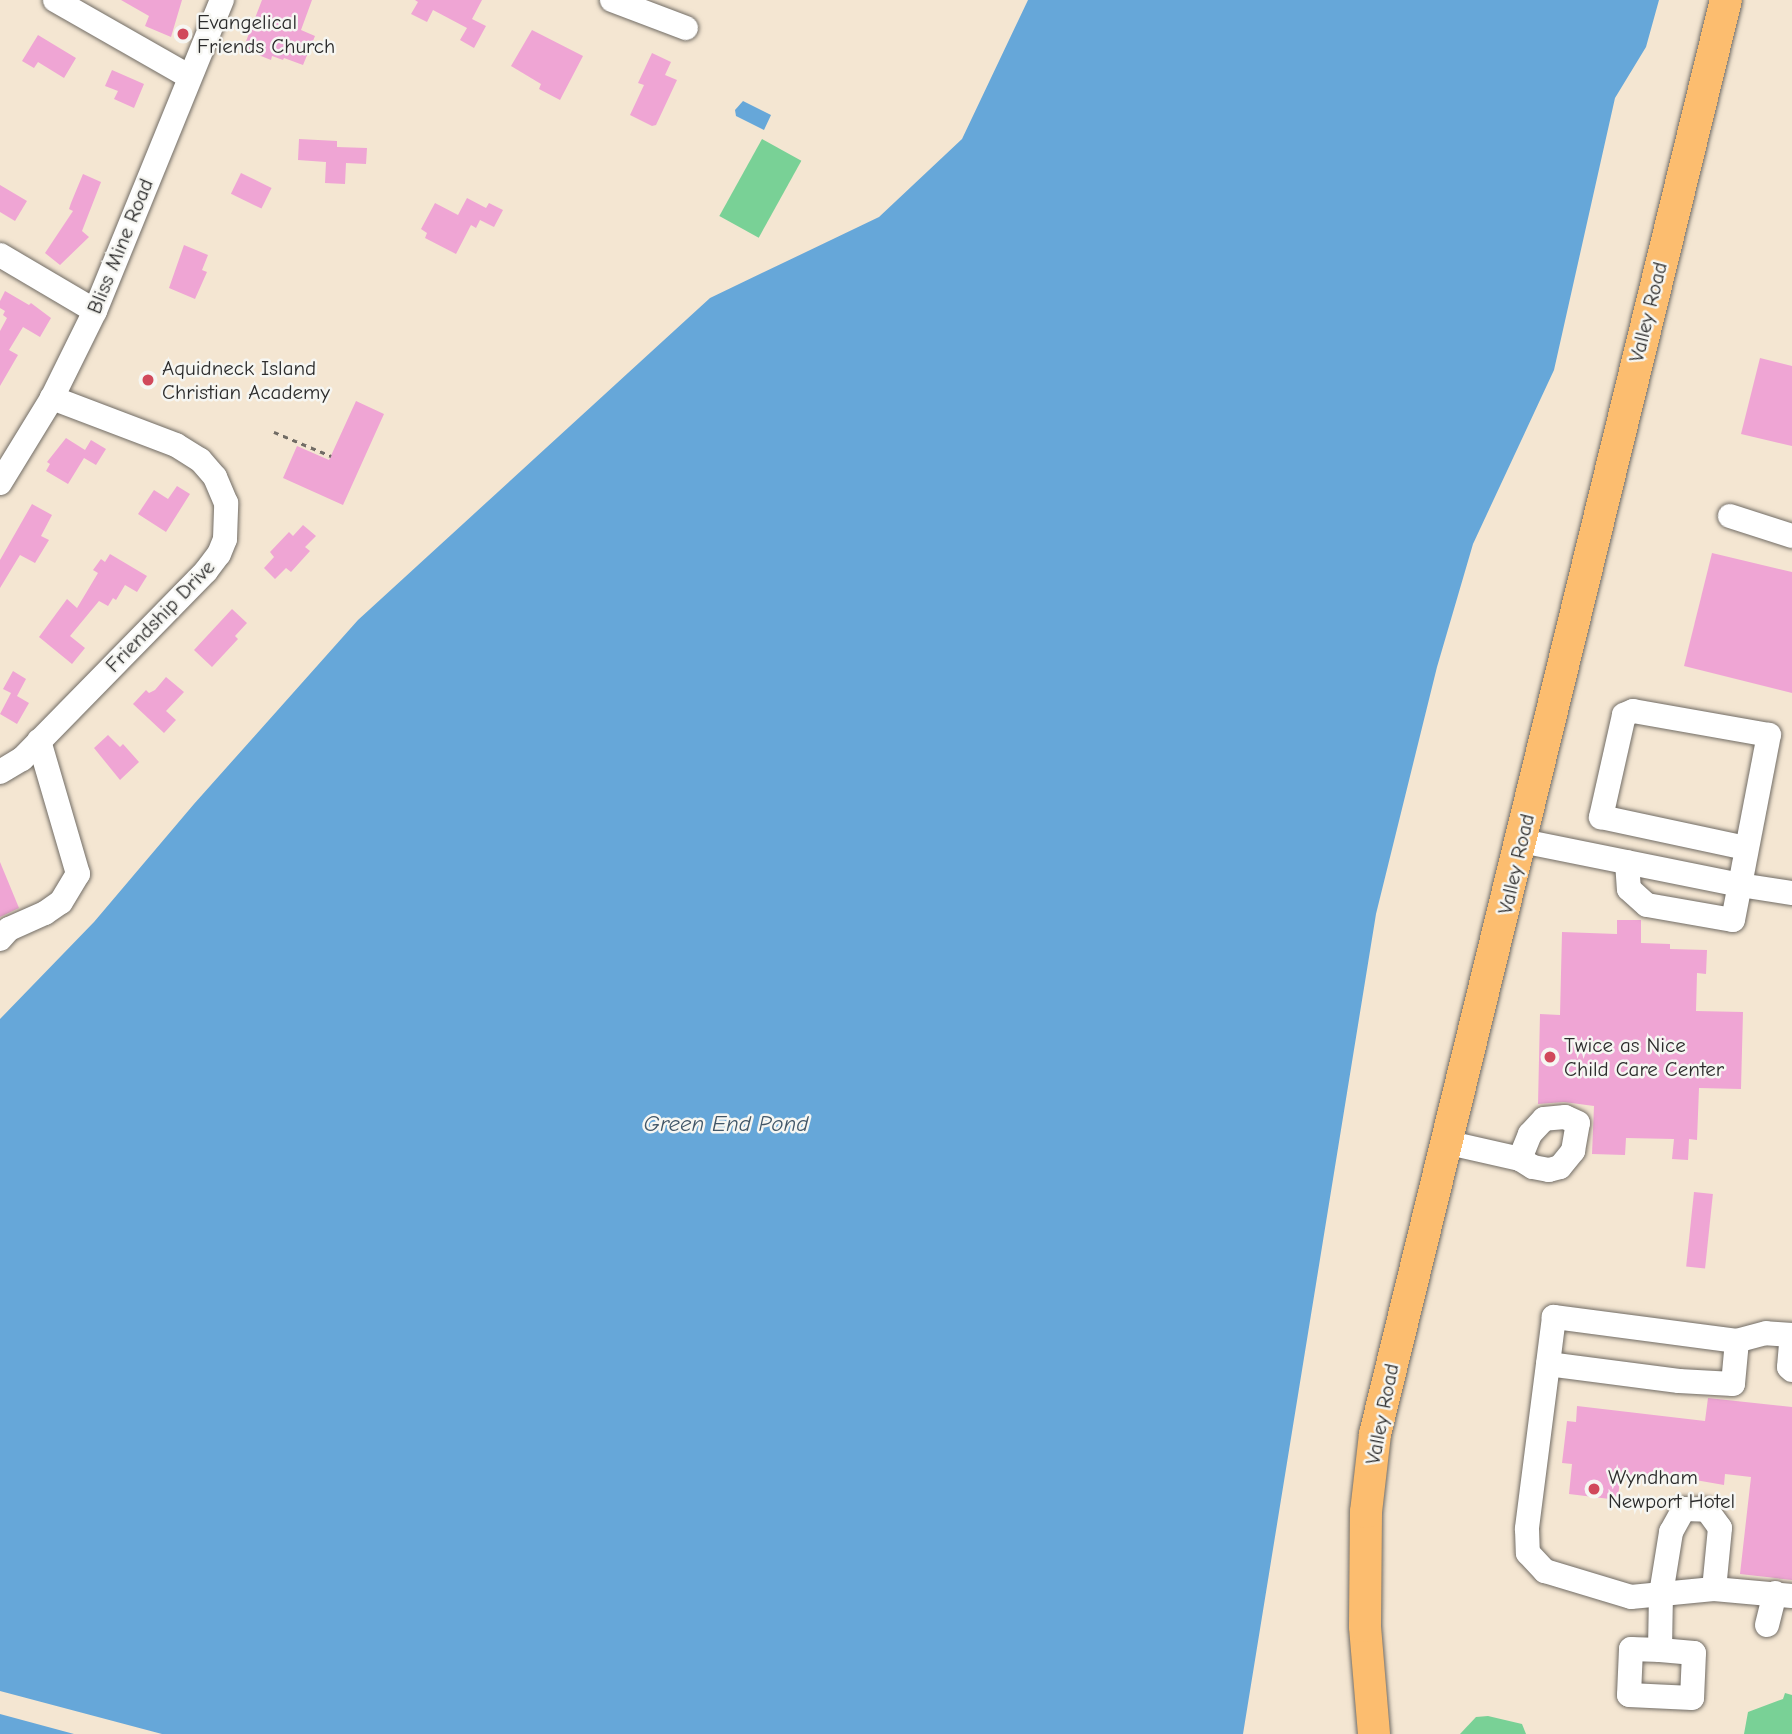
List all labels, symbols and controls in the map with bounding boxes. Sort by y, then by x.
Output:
place label: Evangelical Friends Church [197,9,335,59]
marker: Evangelical Friends Church [175,26,191,42]
street label: Bliss Mine Road [81,175,159,317]
street label: Valley Road [1623,259,1673,365]
place label: Aquidneck Island Christian Academy [162,355,330,405]
marker: Aquidneck Island Christian Academy [140,372,156,388]
street label: Friendship Drive [100,555,220,677]
street label: Valley Road [1492,811,1540,917]
place label: Twice as Nice Child Care Center [1564,1032,1724,1082]
marker: Twice as Nice Child Care Center [1542,1049,1558,1065]
water label: Green End Pond [644,1110,808,1138]
street label: Valley Road [1360,1361,1404,1467]
place label: Wyndham Newport Hotel [1608,1464,1735,1514]
marker: Wyndham Newport Hotel [1586,1481,1602,1497]

